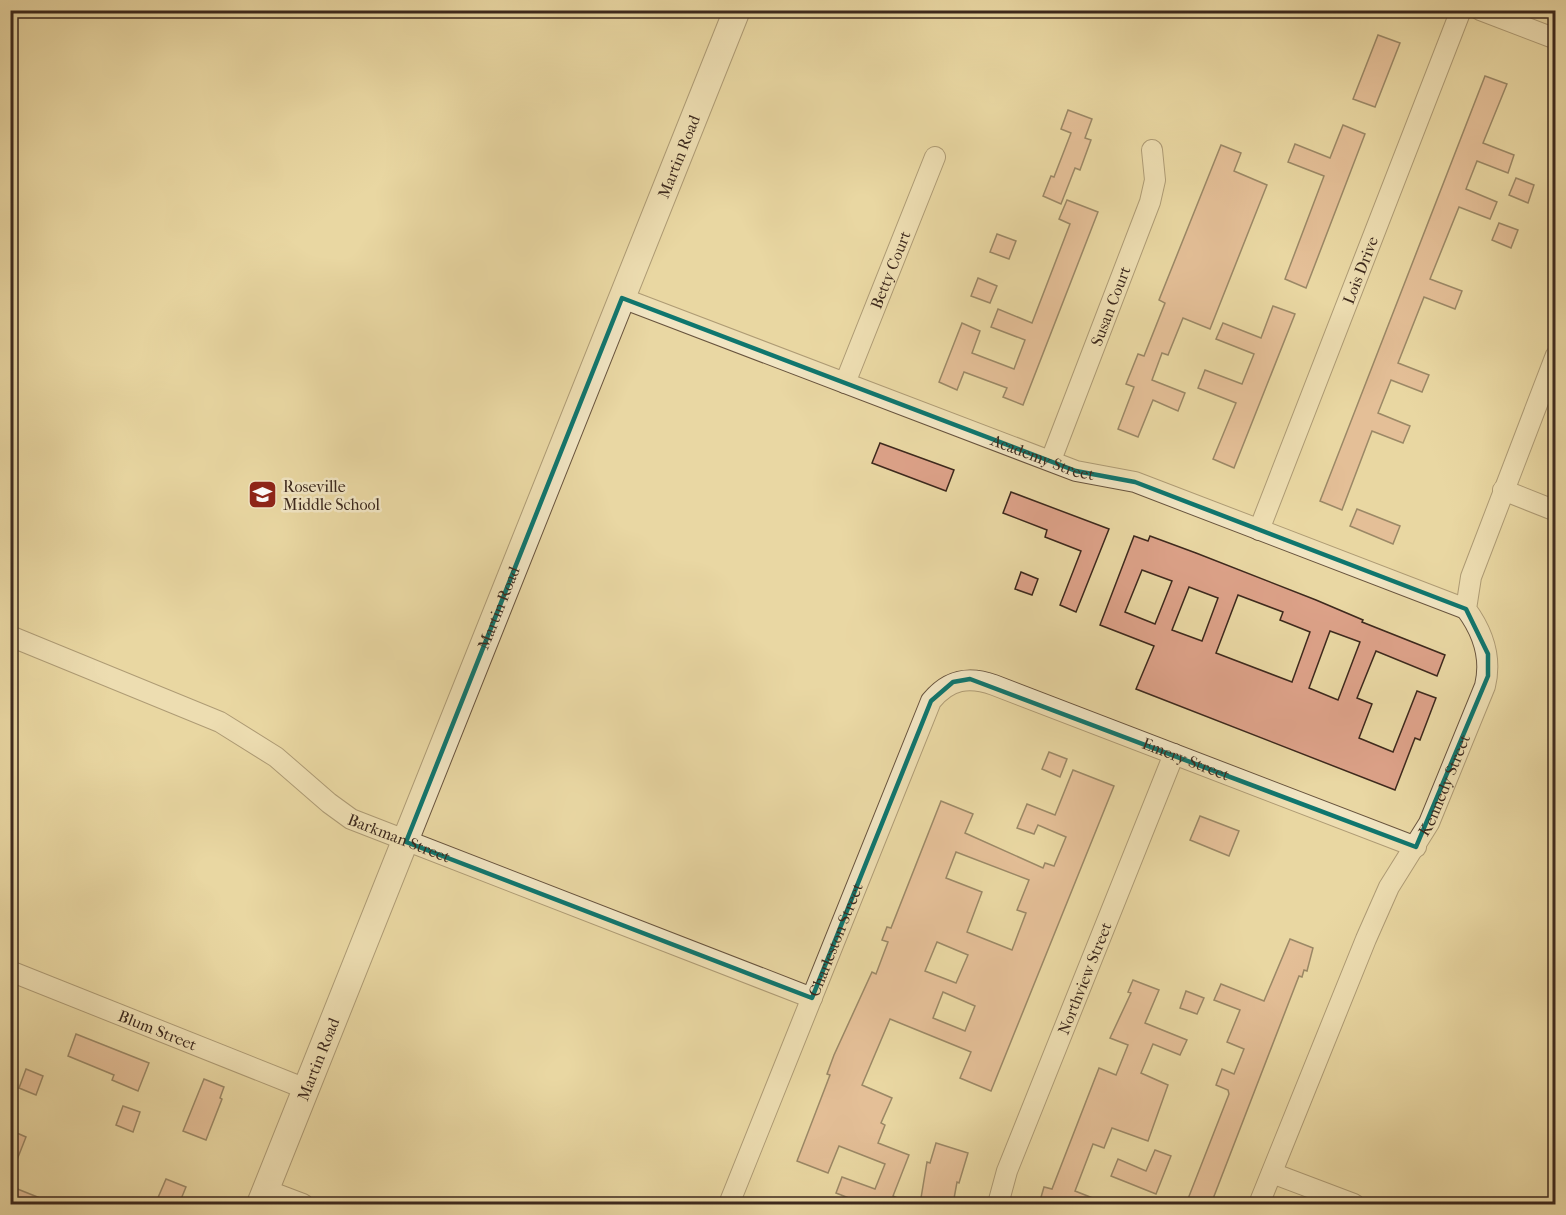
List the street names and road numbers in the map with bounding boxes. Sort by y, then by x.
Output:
street label: Martin Road [653,112,704,201]
street label: Betty Court [866,228,914,311]
street label: Lois Drive [1338,233,1382,306]
street label: Susan Court [1086,263,1134,348]
street label: Academy Street [987,430,1096,484]
street label: Martin Road [473,563,523,652]
street label: Kennedy Street [1414,731,1474,839]
street label: Emery Street [1140,733,1233,784]
street label: Barkman Street [345,809,453,866]
street label: Charleston Street [804,880,867,999]
street label: Northview Street [1053,919,1115,1037]
street label: Blum Street [116,1006,200,1054]
street label: Martin Road [293,1015,343,1103]

